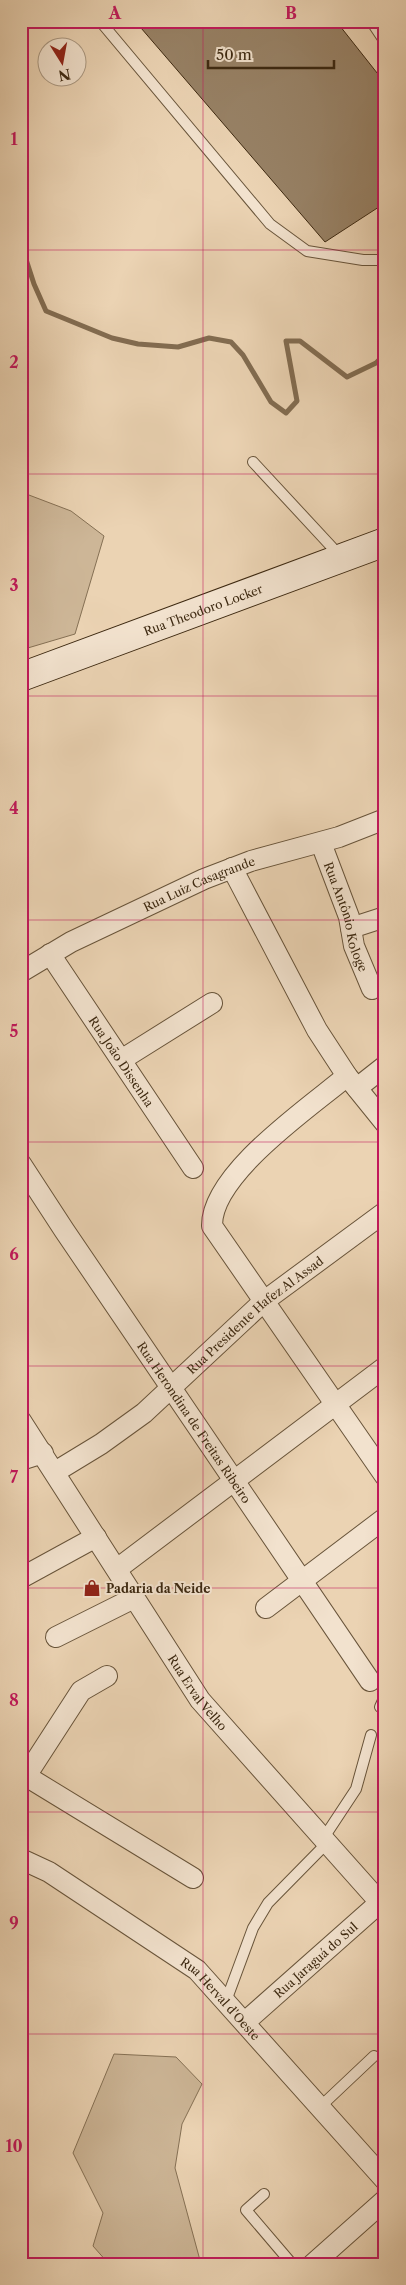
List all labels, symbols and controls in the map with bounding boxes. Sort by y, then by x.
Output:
text: A [108,3,122,23]
text: B [285,3,297,23]
north arrow [38,38,88,88]
scale bar [208,38,335,70]
text: 50 m [216,45,252,64]
text: N [57,65,72,85]
text: 1 [10,129,18,149]
text: 2 [9,352,19,372]
text: 3 [9,575,19,595]
street label: Rua Theodoro Locker [141,581,264,638]
text: 4 [9,798,19,818]
street label: Rua Luiz Casagrande [141,853,257,914]
street label: Rua Antônio Kologe [321,859,371,974]
street label: Rua João Dissenha [86,1013,158,1110]
text: 5 [10,1021,19,1041]
text: 6 [9,1244,19,1264]
street label: Rua Presidente Hafez Al Assad [183,1252,326,1377]
street label: Rua Herondina de Freitas Ribeiro [134,1339,254,1506]
text: 7 [10,1467,19,1487]
shop icon: Padaria da Neide [82,1578,102,1598]
place label: Padaria da Neide [106,1581,210,1596]
street label: Rua Erval Velho [165,1652,231,1733]
text: 8 [9,1690,19,1710]
text: 9 [9,1913,19,1933]
street label: Rua Jaraguá do Sul [271,1918,361,2001]
street label: Rua Herval d'Oeste [178,1954,264,2043]
text: 10 [5,2136,23,2156]

